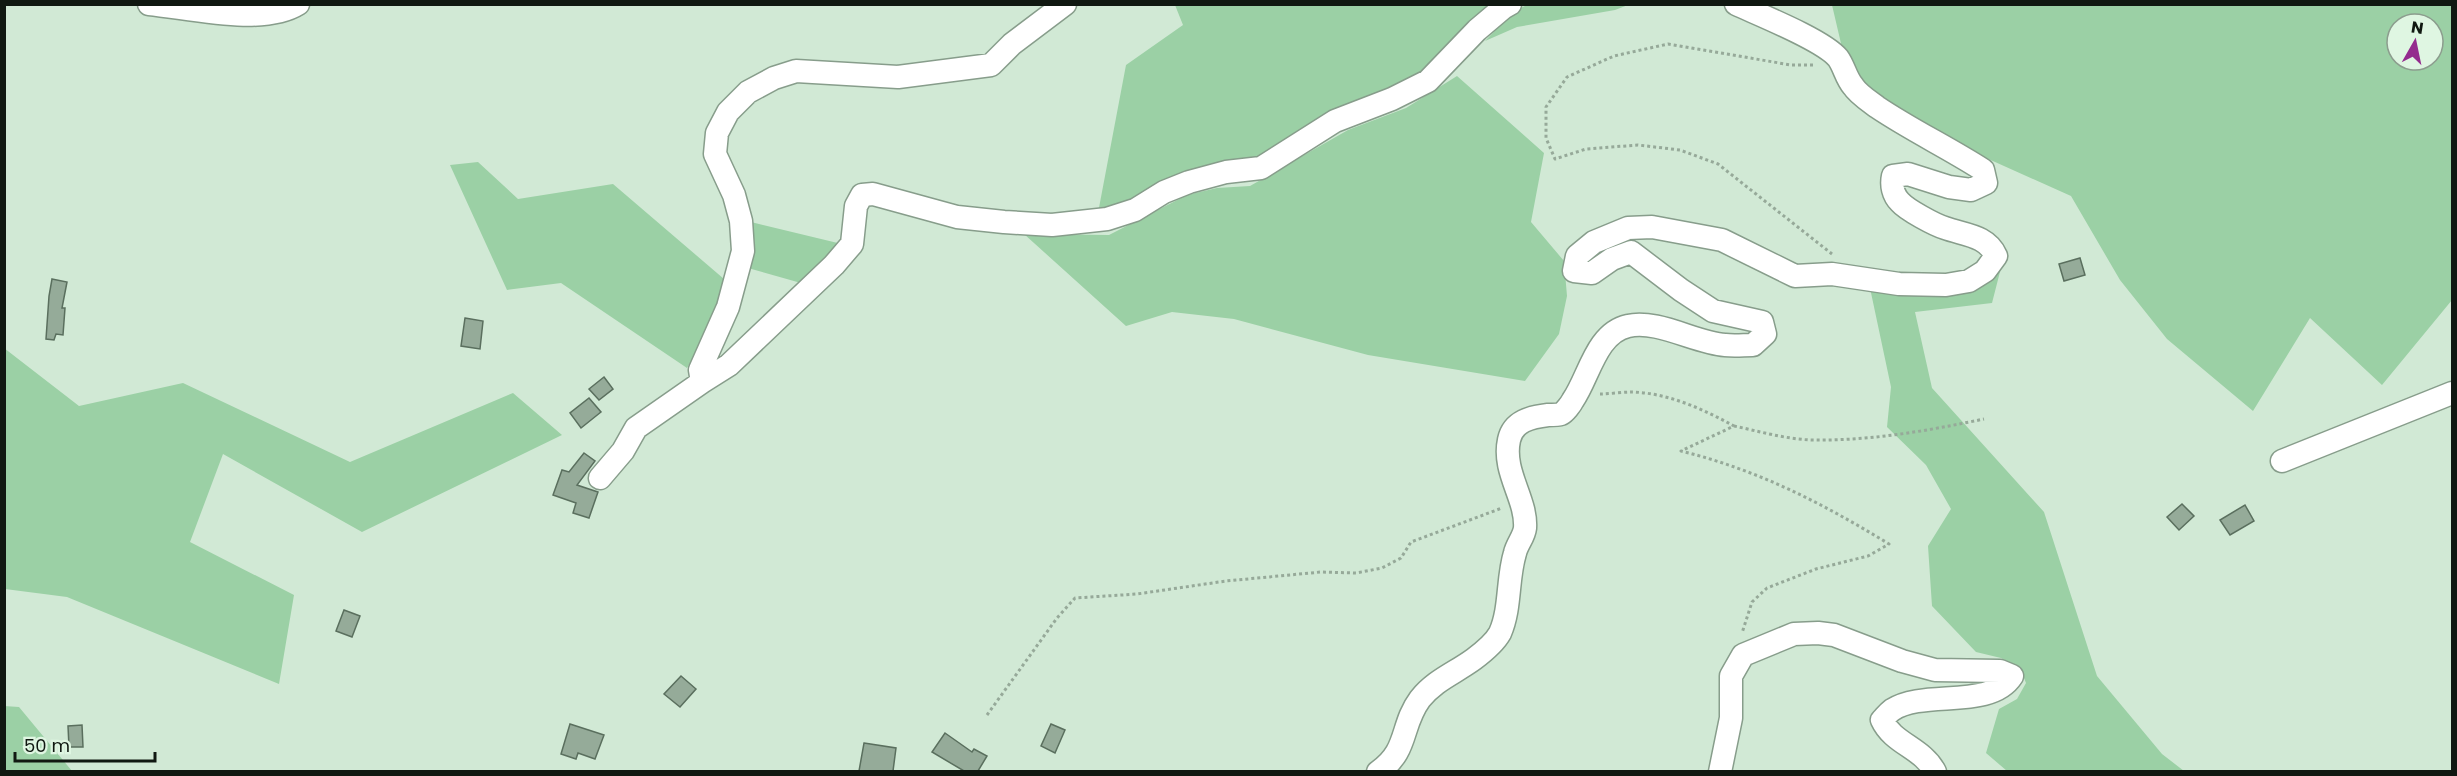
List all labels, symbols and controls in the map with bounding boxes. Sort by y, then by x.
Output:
north arrow [2385,12,2445,72]
text: N [2410,15,2425,40]
scale bar [15,725,154,763]
text: 50 m [24,733,70,758]

